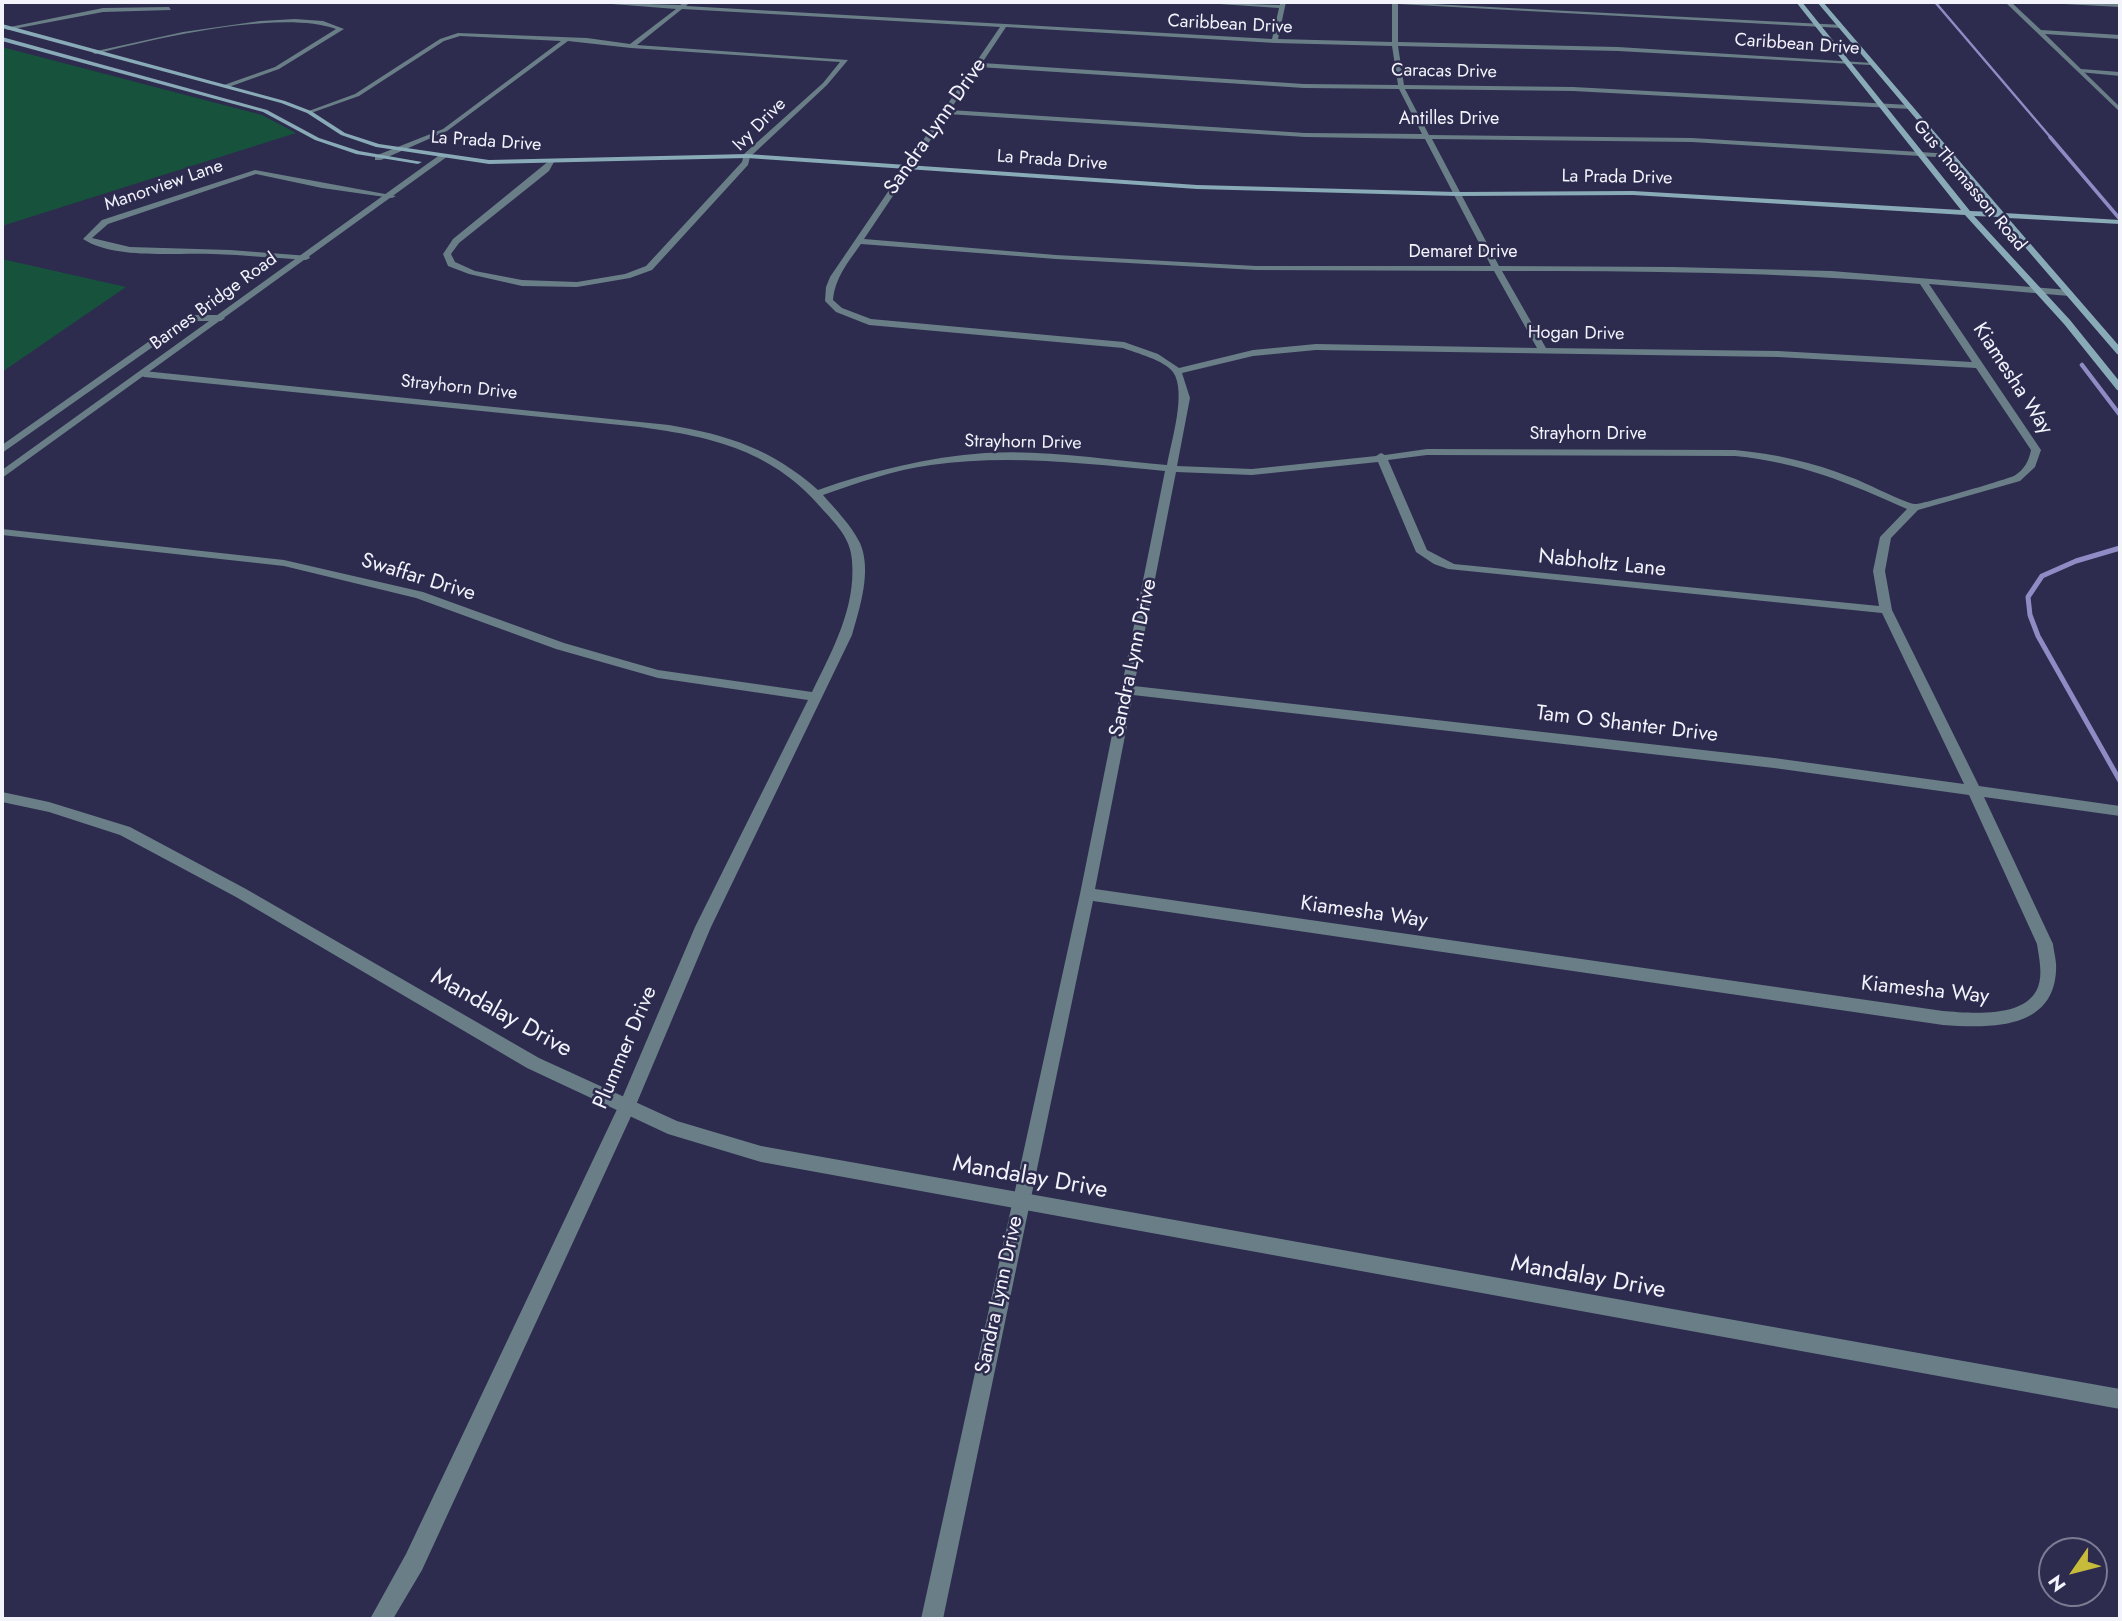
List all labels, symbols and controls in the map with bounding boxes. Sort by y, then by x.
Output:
street label: Caribbean Drive [1167,11,1293,39]
street label: Caribbean Drive [1734,30,1860,60]
street label: Sandra Lynn Drive [880,54,992,200]
street label: Caracas Drive [1391,60,1497,84]
street label: Ivy Drive [729,94,791,156]
street label: Antilles Drive [1399,109,1499,131]
street label: Gus Thomasson Road [1908,116,2030,256]
street label: La Prada Drive [430,127,542,157]
street label: La Prada Drive [996,146,1108,176]
street label: Manorview Lane [102,156,226,216]
street label: La Prada Drive [1561,166,1673,190]
street label: Demaret Drive [1408,242,1518,264]
street label: Barnes Bridge Road [147,249,281,355]
street label: Kiamesha Way [1966,318,2058,440]
street label: Hogan Drive [1528,322,1624,346]
street label: Strayhorn Drive [400,371,518,405]
street label: Strayhorn Drive [1529,424,1647,446]
street label: Strayhorn Drive [964,431,1082,455]
street label: Nabholtz Lane [1537,545,1667,583]
street label: Swaffar Drive [358,549,478,607]
street label: Sandra Lynn Drive [1105,577,1163,739]
street label: Tam O Shanter Drive [1535,701,1719,749]
street label: Kiamesha Way [1299,892,1429,934]
street label: Mandalay Drive [425,963,577,1065]
street label: Kiamesha Way [1860,972,1990,1010]
street label: Plummer Drive [589,983,663,1113]
street label: Mandalay Drive [950,1150,1110,1206]
street label: Sandra Lynn Drive [971,1214,1029,1376]
street label: Mandalay Drive [1508,1250,1668,1306]
north arrow [2038,1537,2108,1607]
text: N [2042,1569,2072,1597]

